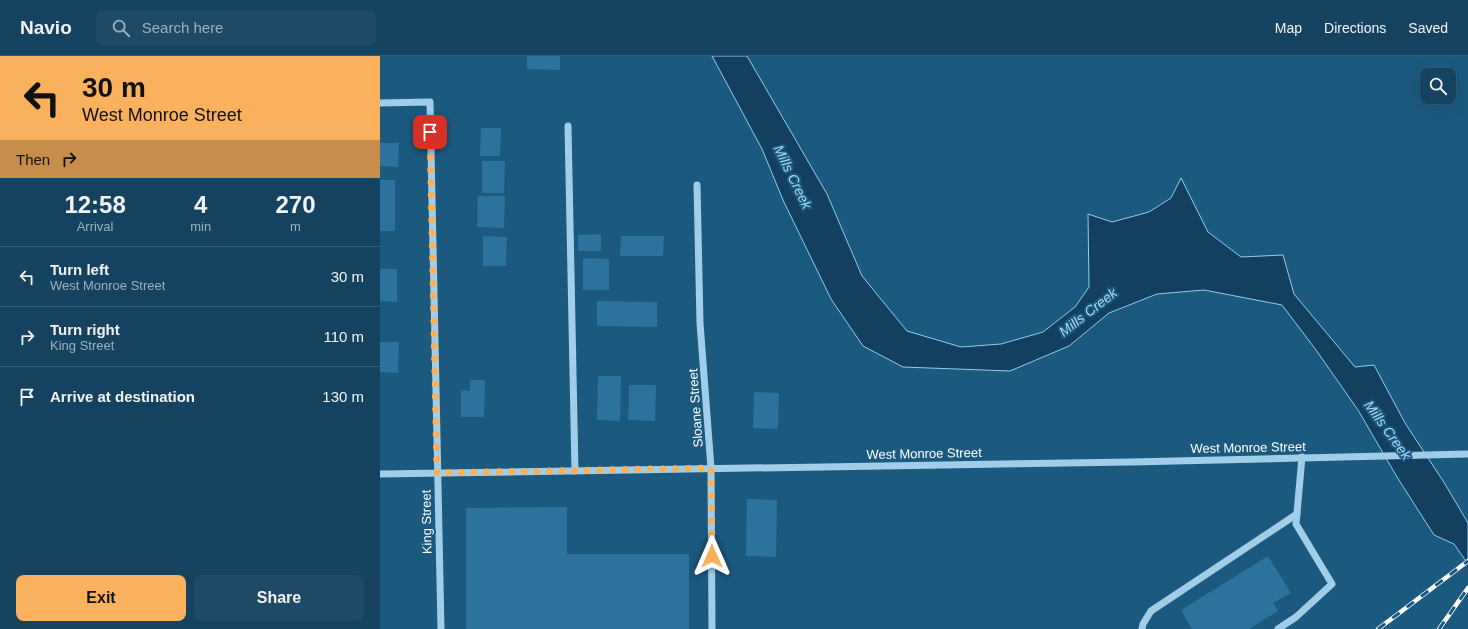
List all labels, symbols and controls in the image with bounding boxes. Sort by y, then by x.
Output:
search box [96,10,376,46]
text: Navio [20,17,72,38]
icon: search [110,17,132,39]
text: Search here [142,19,223,36]
text: Map [1275,20,1302,36]
text: Directions [1324,20,1386,36]
text: Saved [1408,20,1448,36]
map controls [1420,68,1456,104]
button: search [1420,68,1456,104]
icon: left [16,72,68,124]
text: 30 m [82,72,146,103]
text: West Monroe Street [82,105,242,125]
pin [413,115,447,149]
icon: arrive [419,121,441,143]
water label: Mills Creek [771,142,816,213]
icon: right [58,148,80,170]
text: Then [16,151,50,168]
text: 12:58 [64,191,126,218]
text: 4 [194,191,207,218]
text: 270 [276,191,316,218]
text: Arrival [77,219,114,234]
text: min [190,219,211,234]
text: m [290,219,301,234]
text: Turn left [50,261,109,278]
icon: left [16,266,38,288]
text: 30 m [331,268,364,285]
text: West Monroe Street [50,278,165,293]
water label: Mills Creek [1056,284,1121,340]
text: Turn right [50,321,120,338]
icon: right [16,326,38,348]
text: 110 m [323,328,364,345]
text: King Street [50,338,114,353]
street label: Sloane Street [685,368,706,448]
icon: arrive [16,386,38,408]
text: Arrive at destination [50,388,195,405]
text: 130 m [322,388,364,405]
water label: Mills Creek [1361,397,1415,464]
street label: West Monroe Street [1190,439,1306,456]
street label: West Monroe Street [866,445,982,462]
street label: King Street [418,489,435,554]
position arrow [691,535,733,577]
button: Exit [16,575,186,621]
button: Share [194,575,364,621]

